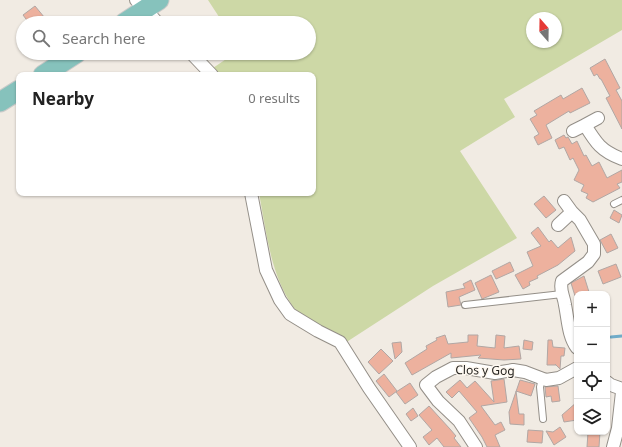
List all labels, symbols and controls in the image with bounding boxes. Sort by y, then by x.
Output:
north arrow [526,12,562,48]
search box [16,16,316,60]
icon: search [30,27,52,49]
text: Search here [62,28,145,48]
text: Nearby [32,87,94,110]
text: 0 results [248,89,300,107]
map controls [574,291,610,435]
button: + [574,291,610,327]
button: − [574,327,610,363]
street label: Clos y Gog [455,361,515,379]
button: locate [574,363,610,399]
button: layers [574,399,610,435]

